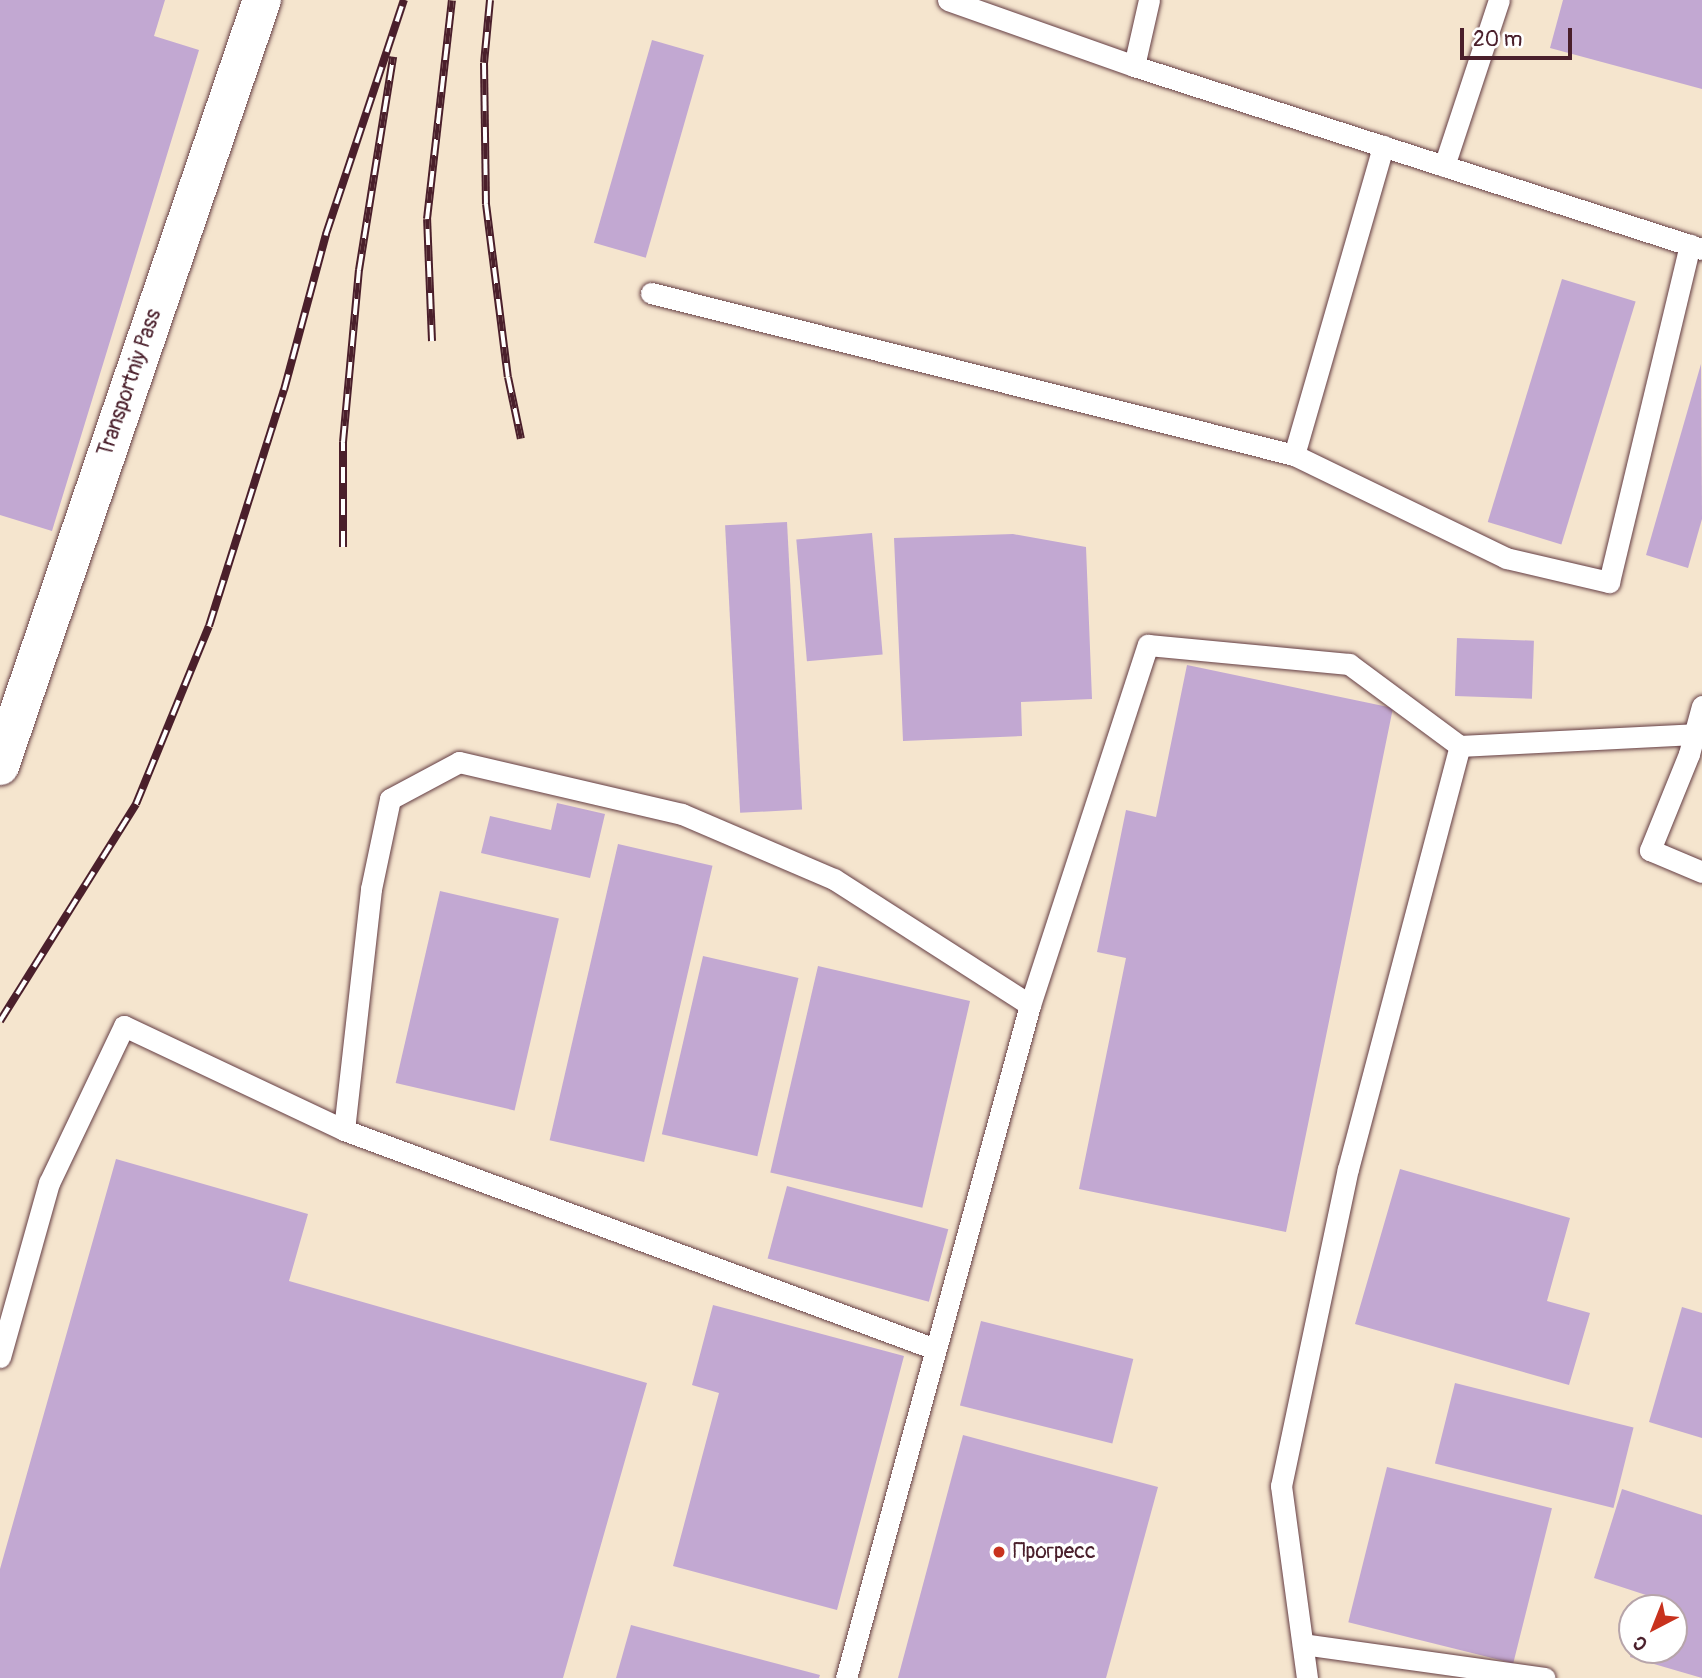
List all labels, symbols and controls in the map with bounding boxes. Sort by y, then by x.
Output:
scale bar [1464,14,1576,58]
text: 20 m [1473,26,1522,53]
street label: Transportniy Pass [93,306,167,460]
place label: Прогресс [1013,1539,1096,1565]
marker: Прогресс [991,1544,1007,1560]
north arrow [1618,1594,1688,1664]
text: С [1628,1630,1653,1656]

